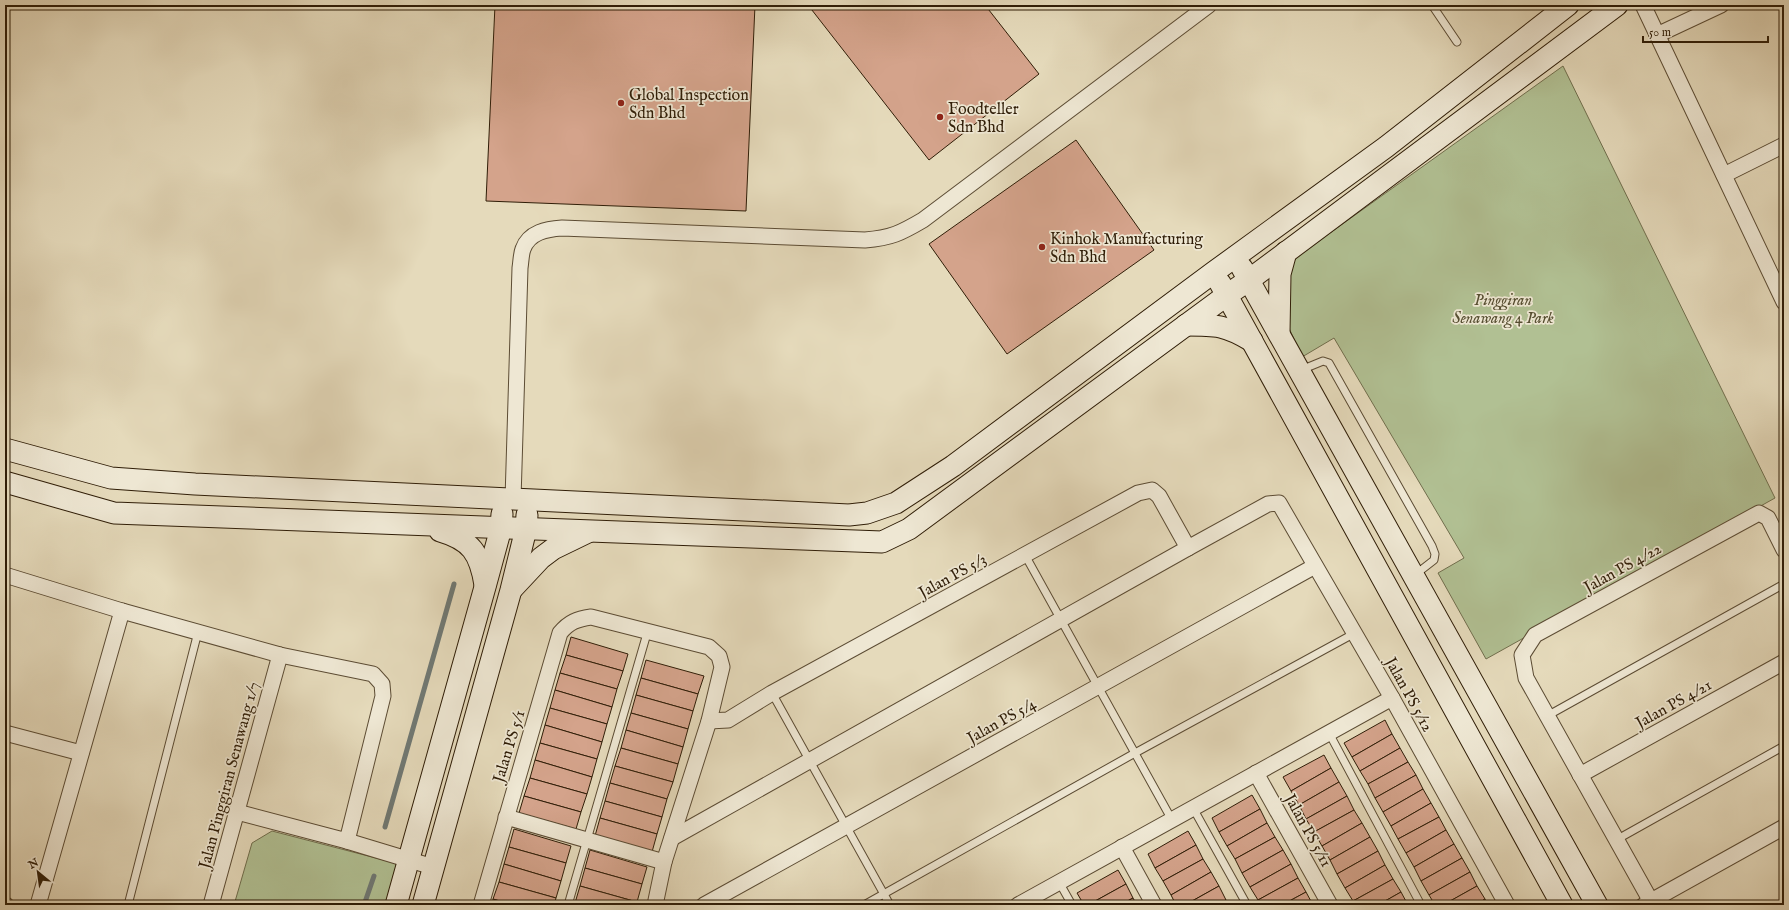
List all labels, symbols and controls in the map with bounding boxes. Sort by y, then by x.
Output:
scale bar [1643,18,1768,44]
text: 50 m [1649,25,1671,40]
place label: Global Inspection Sdn Bhd [629,86,749,124]
marker: Global Inspection Sdn Bhd [616,98,626,108]
place label: Foodteller Sdn Bhd [948,100,1019,138]
marker: Foodteller Sdn Bhd [935,112,945,122]
place label: Kinhok Manufacturing Sdn Bhd [1050,230,1203,268]
marker: Kinhok Manufacturing Sdn Bhd [1037,242,1047,252]
park label: Pinggiran Senawang 4 Park [1452,291,1554,329]
street label: Jalan PS 4/22 [1579,539,1665,599]
street label: Jalan PS 5/3 [914,550,990,605]
street label: Jalan PS 5/12 [1379,653,1437,736]
street label: Jalan PS 4/21 [1631,676,1716,735]
street label: Jalan Pinggiran Senawang 1/7 [195,680,265,873]
street label: Jalan PS 5/4 [962,695,1040,750]
street label: Jalan PS 5/1 [489,708,530,787]
street label: Jalan PS 5/11 [1278,789,1336,871]
north arrow [18,852,58,892]
text: N [25,855,42,873]

